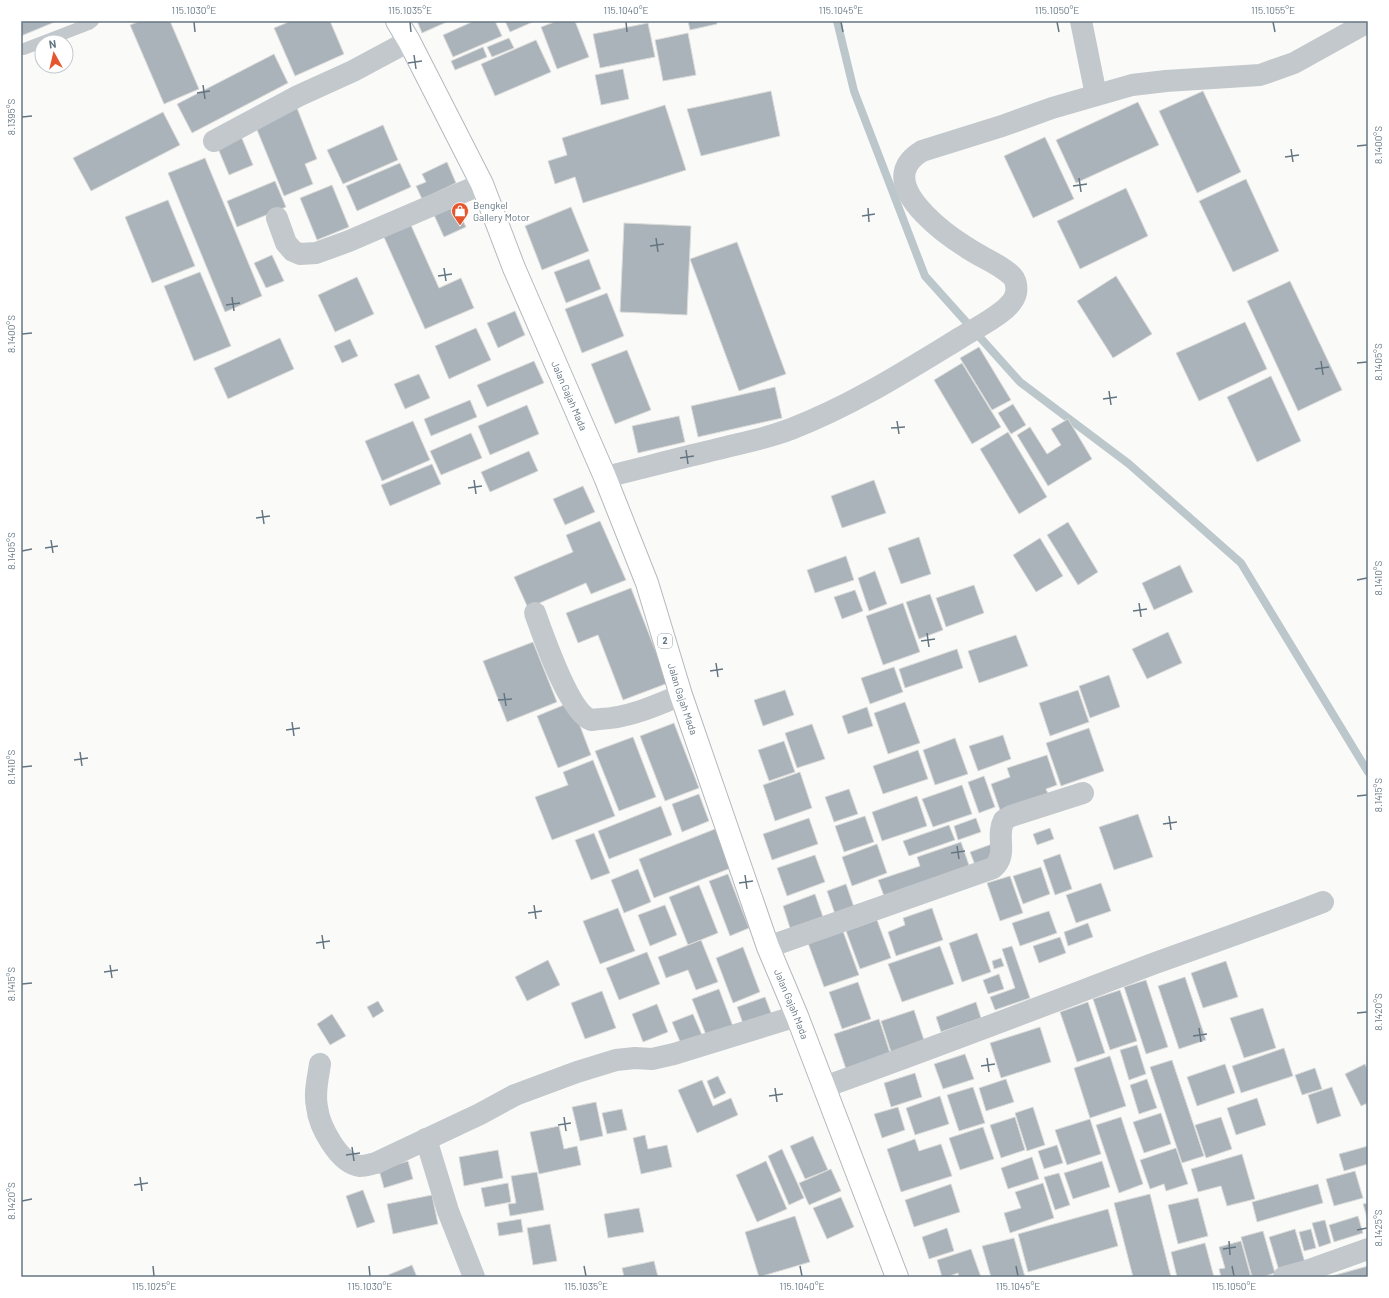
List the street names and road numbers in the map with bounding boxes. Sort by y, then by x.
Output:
street label: Jalan Gajah Mada [549,359,590,432]
road number: 2 [658,634,672,648]
street label: Jalan Gajah Mada [666,662,700,736]
street label: Jalan Gajah Mada [772,967,811,1041]

